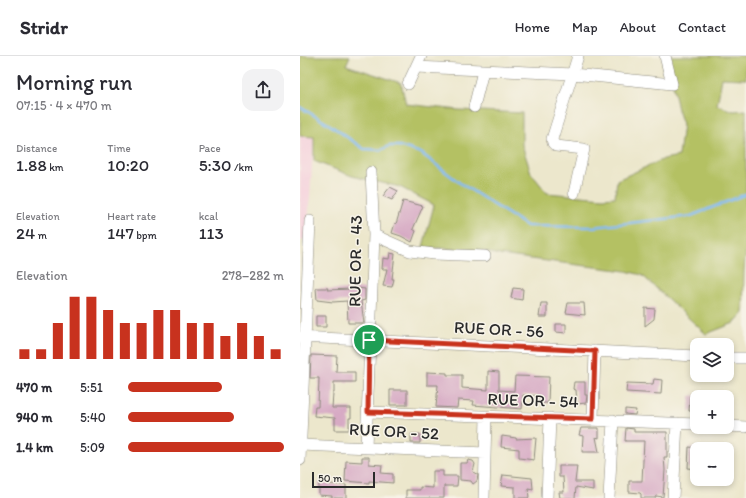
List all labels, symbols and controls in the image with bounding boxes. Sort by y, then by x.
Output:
text: Stridr [20,16,68,39]
text: Home [515,19,550,36]
text: Map [572,19,598,36]
text: About [620,19,656,36]
text: Contact [678,19,726,36]
text: Morning run [16,69,132,96]
button: share [242,69,284,111]
text: 07:15 · 4 × 470 m [16,98,112,113]
text: Distance [16,142,57,155]
text: Time [107,142,131,155]
text: Pace [199,142,221,155]
text: 1.88 [16,155,47,175]
text: 10:20 [107,155,149,175]
text: 5:30 [199,155,231,175]
text: km [47,161,64,174]
text: /km [231,161,253,174]
text: Elevation [16,210,60,223]
text: Heart rate [107,210,156,223]
text: kcal [199,210,218,223]
street label: RUE OR - 43 [344,215,366,307]
text: 24 [16,223,35,243]
text: 147 [107,223,134,243]
text: 113 [199,223,224,243]
text: m [35,229,47,242]
text: bpm [134,229,157,242]
text: Elevation [16,268,68,283]
text: 278–282 m [222,268,284,283]
street label: RUE OR - 56 [453,317,545,341]
pin [352,323,386,357]
icon: arrive [358,329,380,351]
map controls [690,338,734,486]
button: layers [690,338,734,382]
text: 470 m [16,380,52,395]
text: 5:51 [80,380,103,395]
street label: RUE OR - 54 [487,388,579,412]
button: + [690,390,734,434]
text: 940 m [16,410,52,425]
text: 5:40 [80,410,106,425]
street label: RUE OR - 52 [349,419,440,443]
text: 1.4 km [16,440,53,455]
text: 5:09 [80,440,105,455]
button: − [690,442,734,486]
scale bar [312,470,375,489]
text: 50 m [318,472,342,485]

